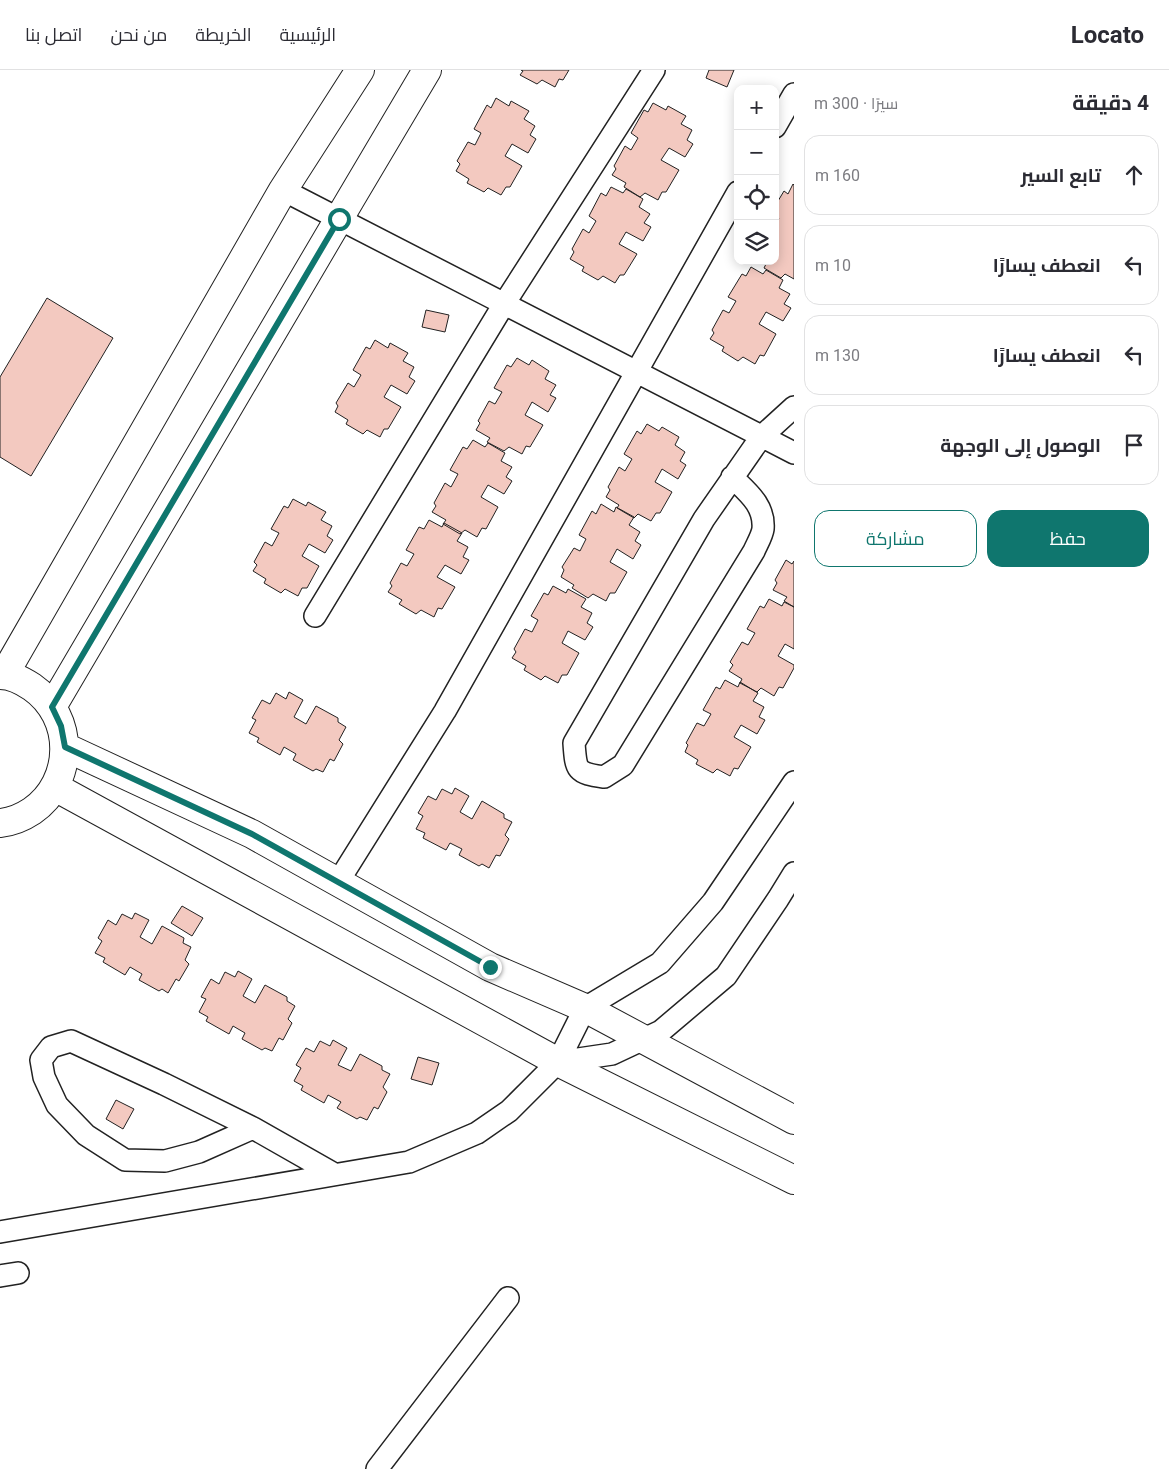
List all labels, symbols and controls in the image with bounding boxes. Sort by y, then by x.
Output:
text: Locato [1071,21,1144,49]
text: اتصل بنا [25,24,82,45]
text: من نحن [110,24,167,45]
text: الخريطة [195,24,252,45]
text: الرئيسية [280,24,336,45]
map controls [734,85,779,265]
button: + [734,85,779,130]
text: 4 دقيقة [1072,91,1149,115]
text: سيرًا · 300 m [814,94,898,113]
button: − [734,130,779,175]
icon: ahead [1120,161,1148,189]
text: تابع السير [1021,164,1101,187]
text: 160 m [815,166,860,185]
button: locate [734,175,779,220]
route start [328,208,351,231]
button: layers [734,220,779,265]
icon: left [1120,251,1148,279]
text: انعطف يسارًا [993,254,1101,277]
text: 10 m [815,256,851,275]
icon: left [1120,341,1148,369]
text: انعطف يسارًا [993,344,1101,367]
text: 130 m [815,346,860,365]
icon: arrive [1120,431,1148,459]
text: الوصول إلى الوجهة [940,434,1101,457]
button: مشاركة [814,510,977,567]
button: حفظ [987,510,1149,567]
route end [479,956,502,979]

